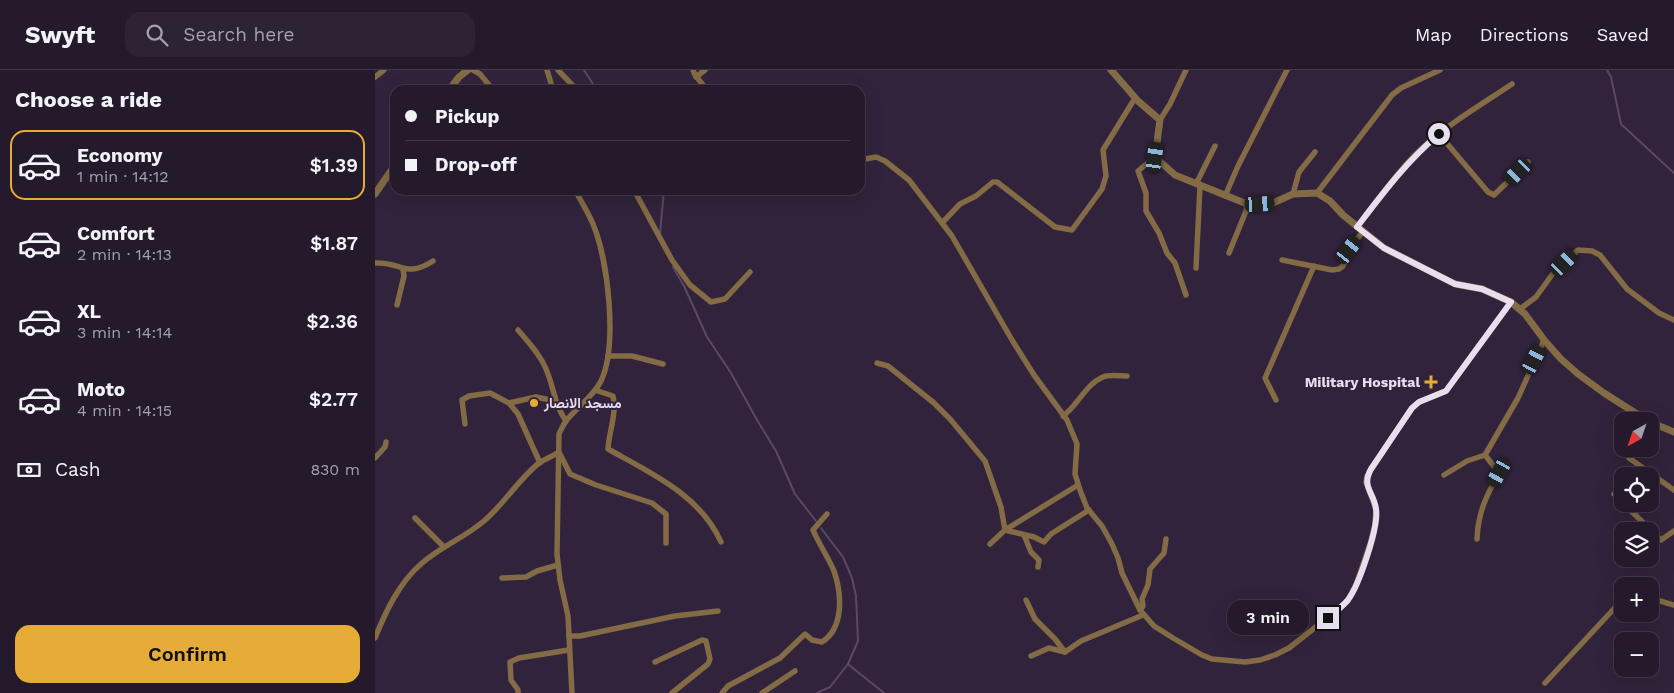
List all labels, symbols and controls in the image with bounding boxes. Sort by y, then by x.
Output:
search box [125,12,475,57]
text: Swyft [25,21,95,49]
icon: search [143,21,171,49]
text: Search here [183,23,295,46]
text: Map [1415,24,1452,45]
text: Directions [1480,24,1569,45]
text: Saved [1597,24,1649,45]
text: Choose a ride [15,87,162,112]
text: Pickup [435,105,499,128]
route start [1428,123,1450,145]
car [1145,141,1164,173]
icon: car [17,143,62,188]
text: Economy [77,144,162,167]
text: Drop-off [435,153,517,176]
text: $1.39 [310,154,358,177]
car [1502,156,1533,188]
text: 1 min · 14:12 [77,167,169,186]
car [1244,196,1275,212]
icon: car [17,221,62,266]
text: Comfort [77,222,155,245]
text: $1.87 [310,232,358,255]
car [1333,234,1364,266]
text: 2 min · 14:13 [77,245,172,264]
car [1548,247,1580,279]
icon: car [17,299,62,344]
text: XL [77,300,101,323]
text: $2.36 [307,310,358,333]
text: 3 min · 14:14 [77,323,172,342]
car [1520,343,1547,377]
place label: Military Hospital [1305,374,1420,390]
marker: Military Hospital [1424,375,1438,389]
icon: car [17,377,62,422]
text: Moto [77,378,125,401]
text: $2.77 [309,388,358,411]
place label: مسجد الانصار [543,395,622,412]
marker: مسجد الانصار [528,397,540,409]
text: 4 min · 14:15 [77,401,172,420]
north arrow [1614,412,1659,458]
map controls [1614,412,1659,677]
icon: cash [15,456,43,484]
car [1485,456,1512,490]
text: Cash [55,458,101,481]
text: 830 m [310,460,360,479]
button: locate [1614,467,1659,512]
button: layers [1614,522,1659,567]
button: + [1614,577,1659,622]
callout: 3 min [1228,600,1311,636]
route end [1317,607,1339,629]
text: 3 min [1246,608,1290,627]
button: Confirm [15,625,360,683]
button: − [1614,632,1659,677]

